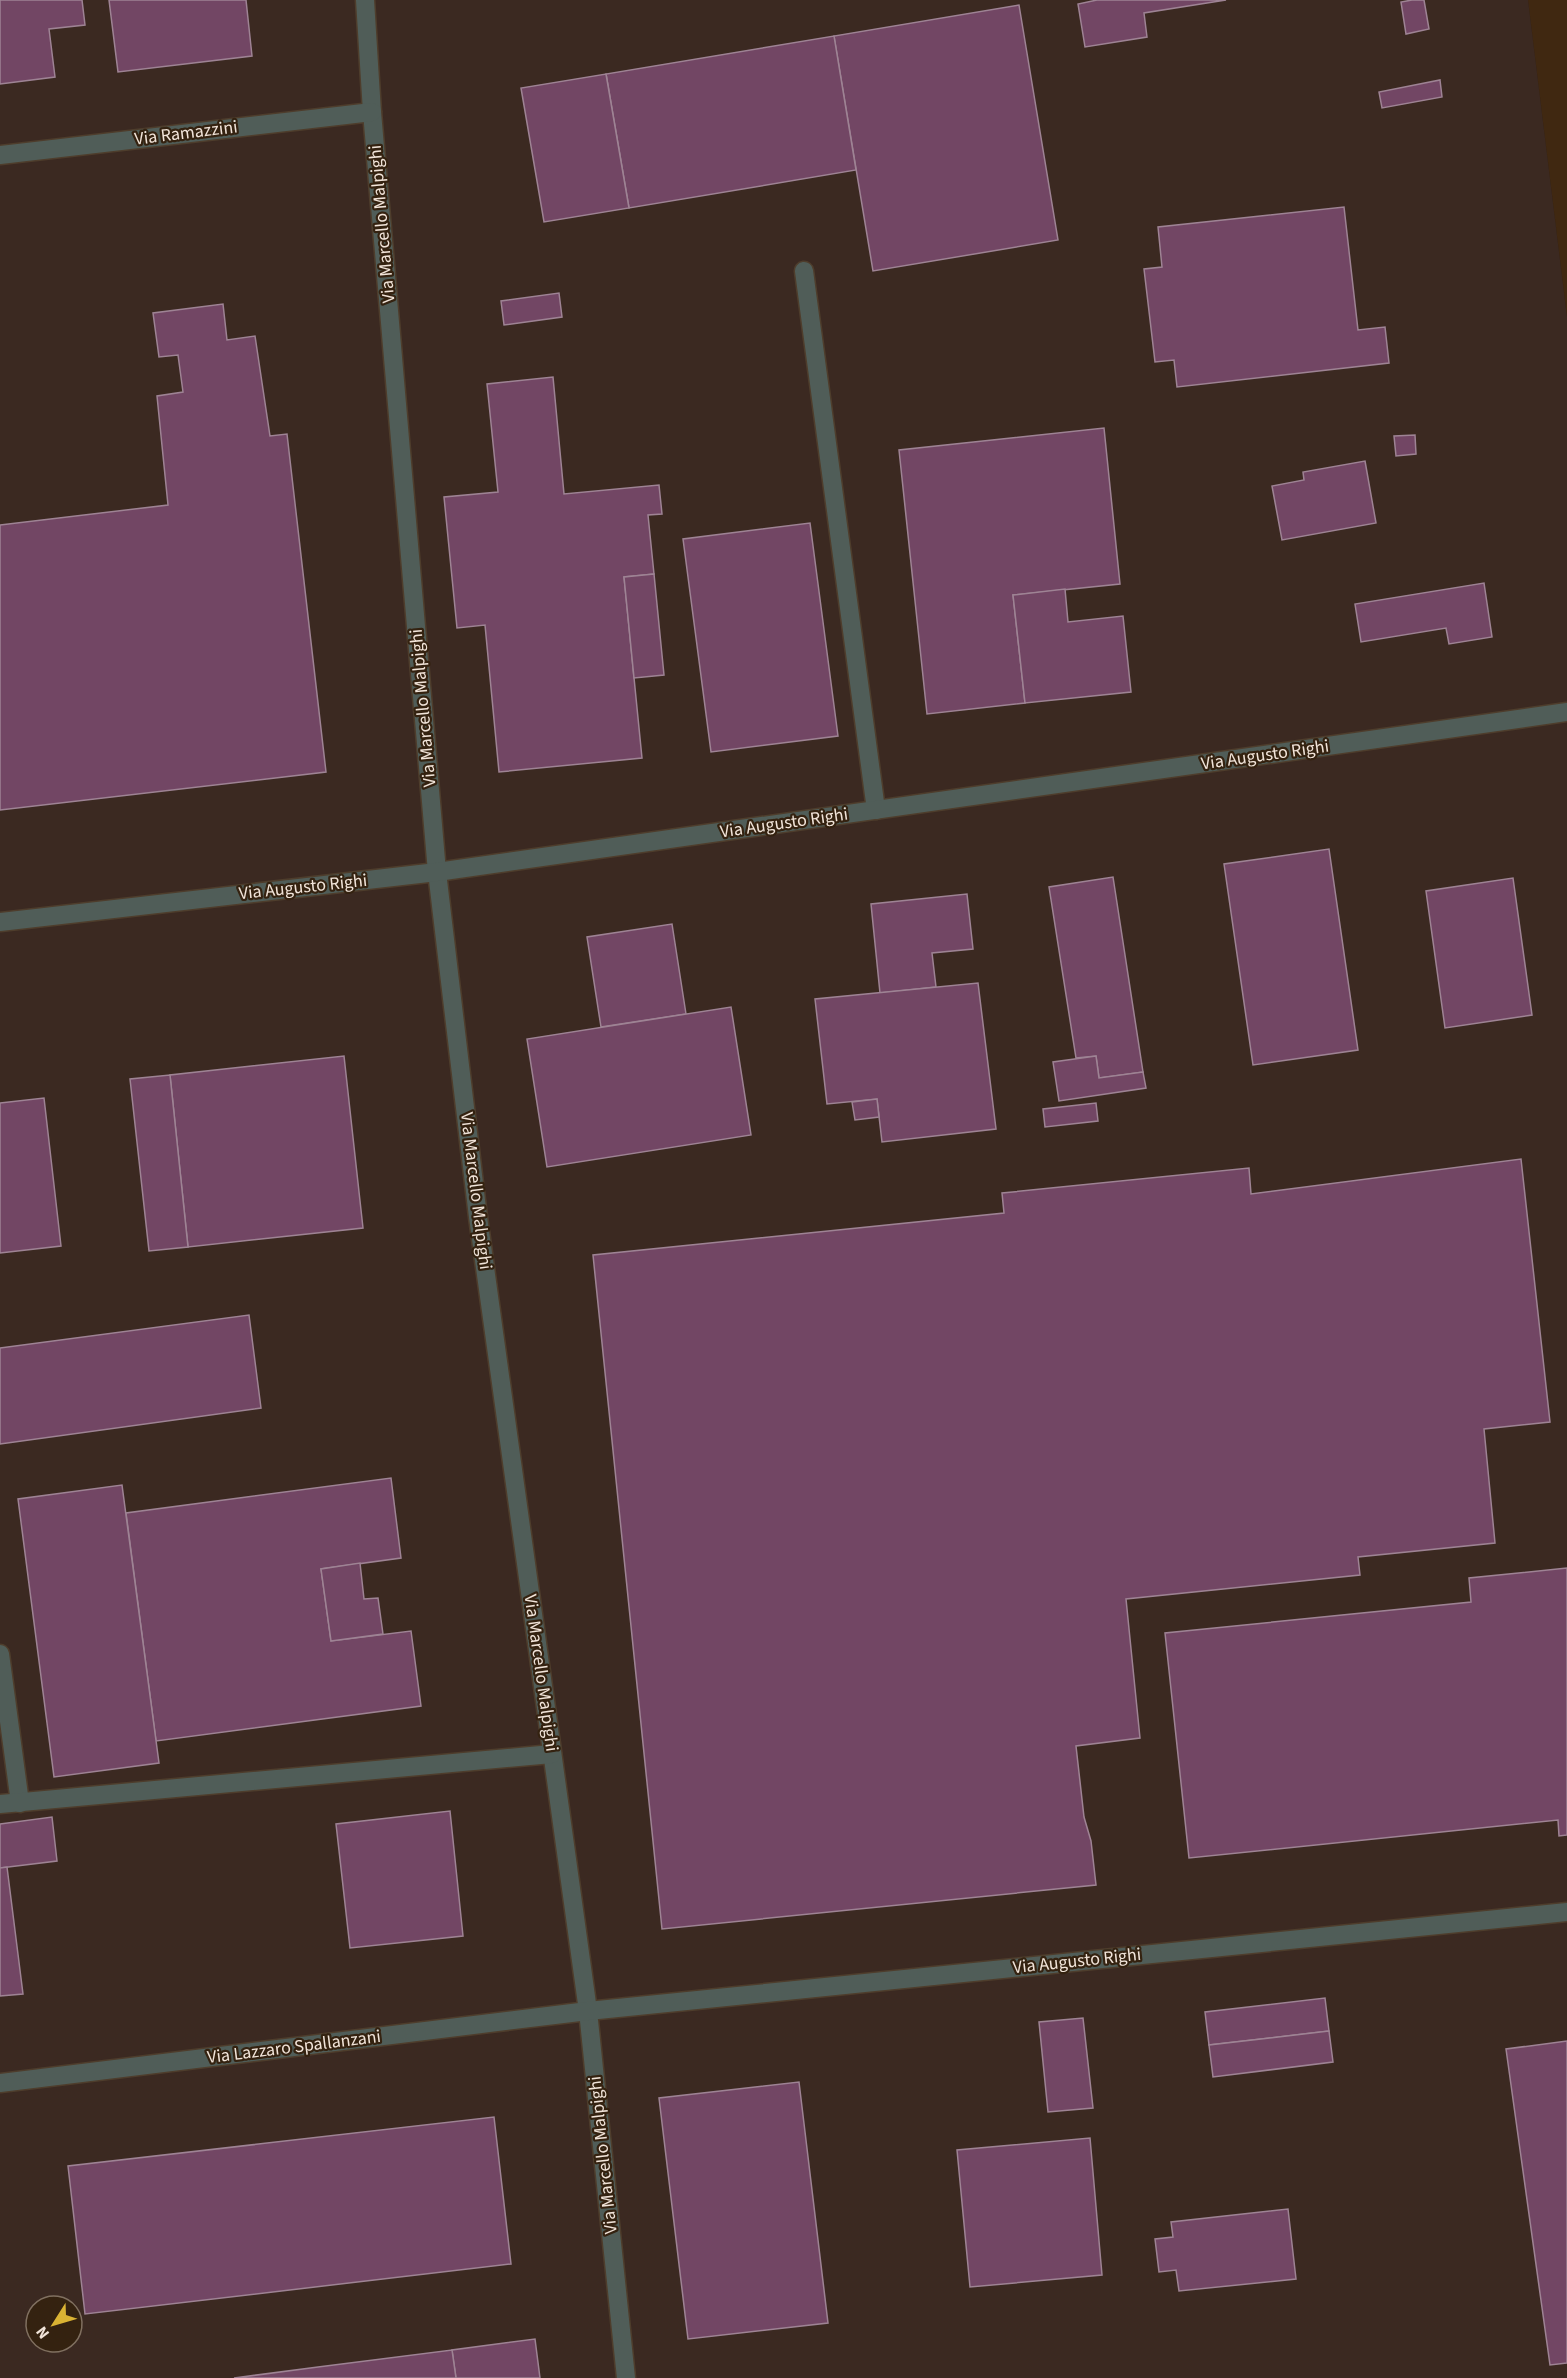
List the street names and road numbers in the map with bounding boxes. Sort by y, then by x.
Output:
street label: Via Ramazzini [133,114,239,152]
street label: Via Marcello Malpighi [363,144,401,304]
street label: Via Marcello Malpighi [404,628,442,788]
street label: Via Augusto Righi [1199,734,1331,776]
street label: Via Augusto Righi [718,802,850,844]
street label: Via Augusto Righi [238,868,368,906]
street label: Via Marcello Malpighi [454,1111,498,1271]
street label: Via Marcello Malpighi [518,1593,564,1753]
street label: Via Augusto Righi [1012,1942,1142,1980]
street label: Via Lazzaro Spallanzani [206,2024,382,2070]
street label: Via Marcello Malpighi [582,2075,624,2235]

